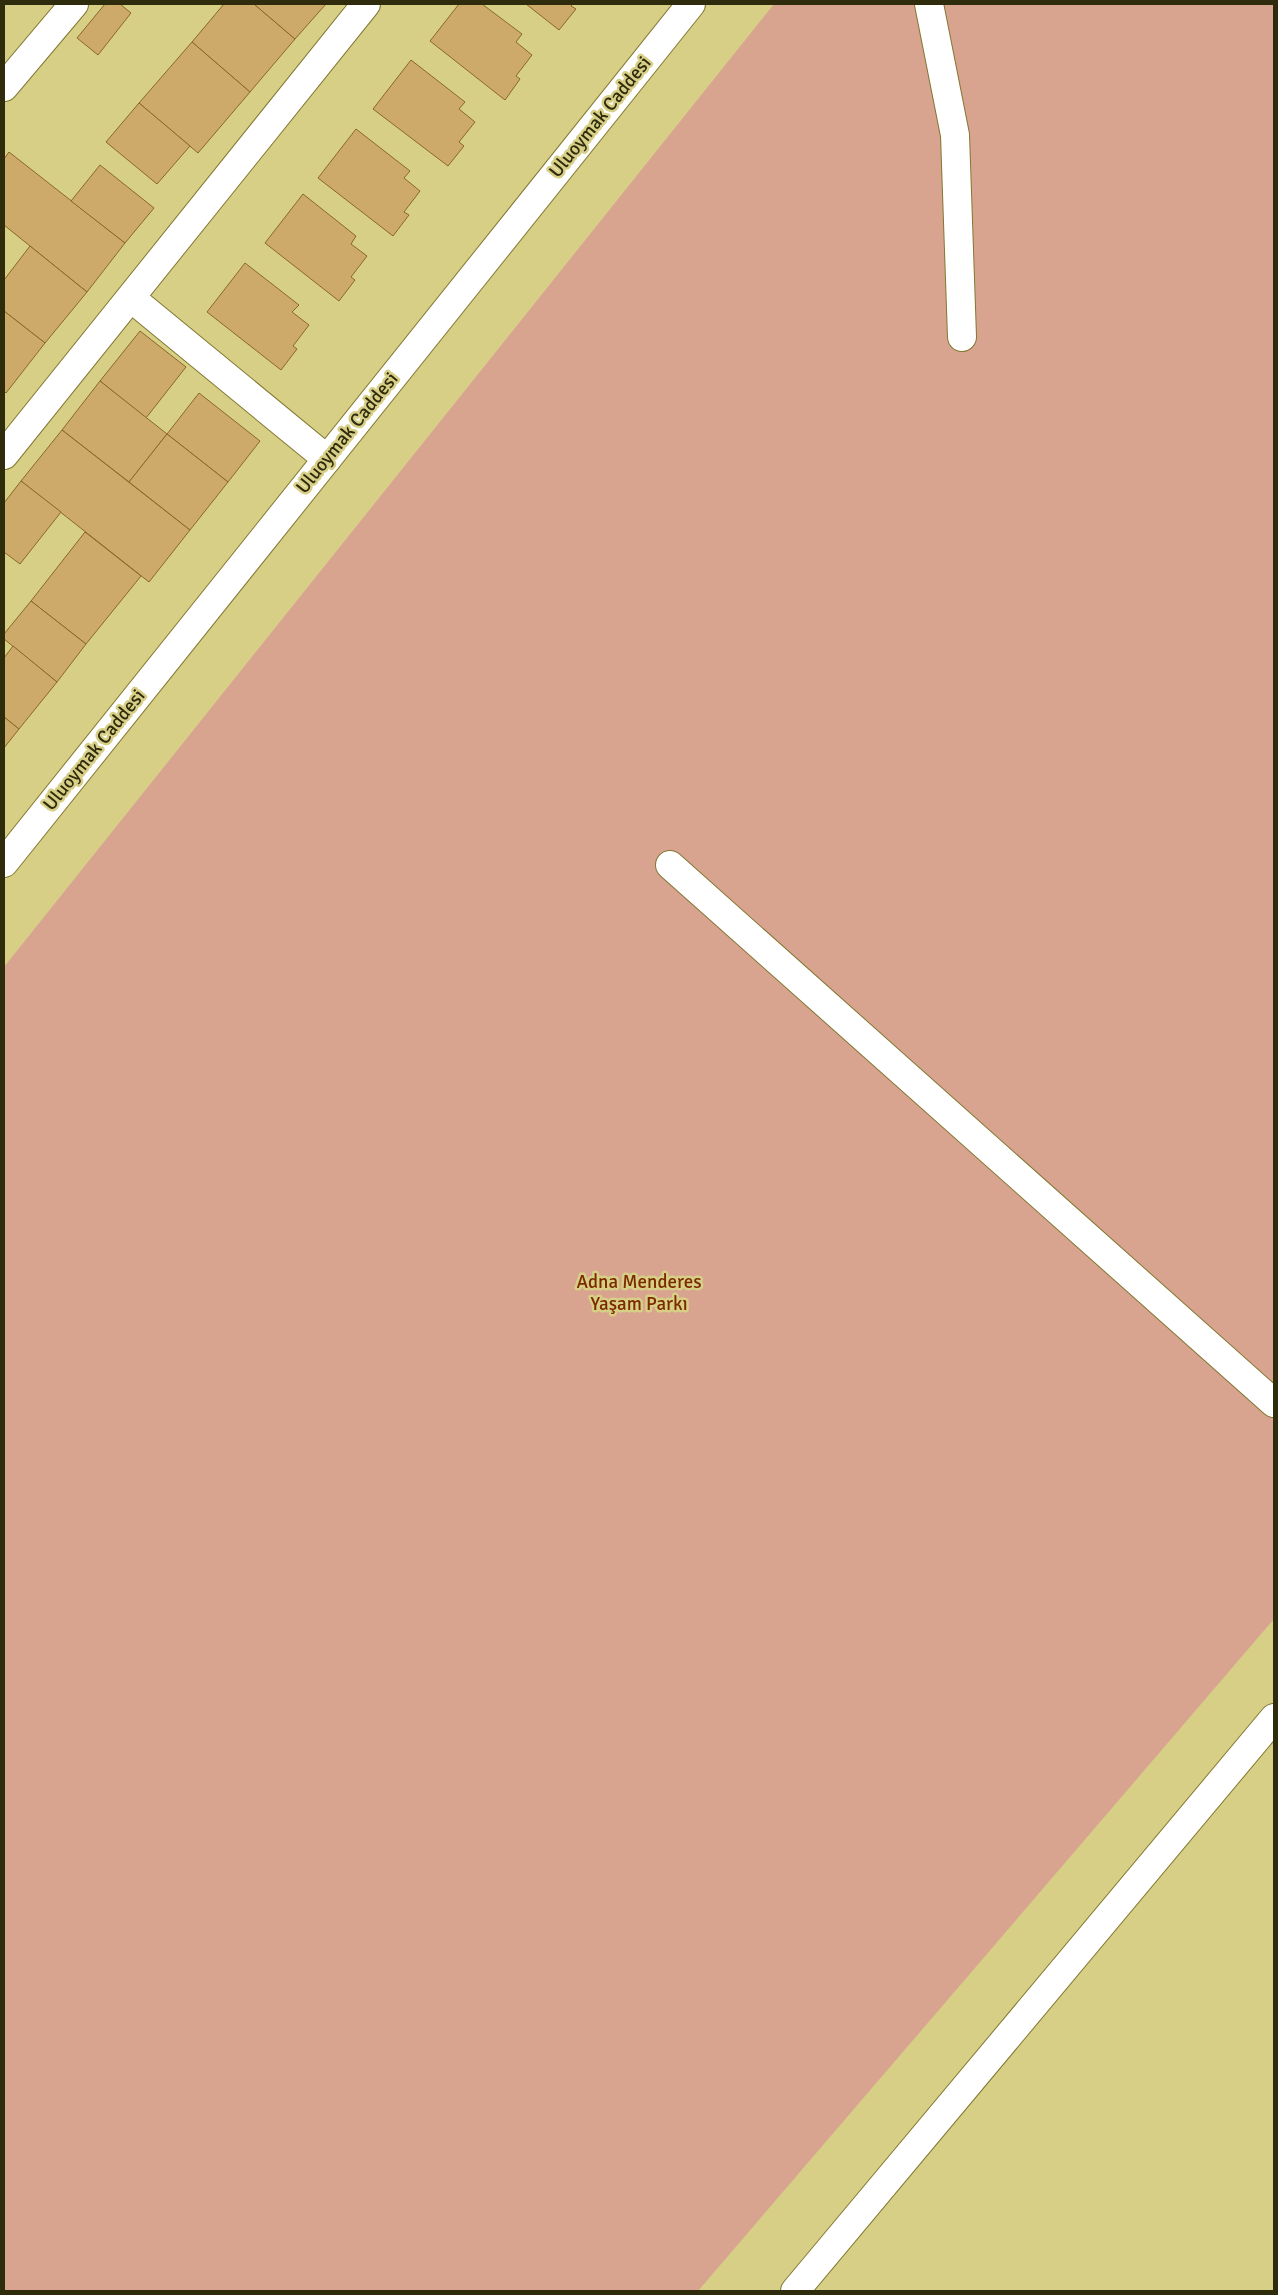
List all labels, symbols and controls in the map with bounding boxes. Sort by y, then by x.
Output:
street label: Uluoymak Caddesi [544,51,656,183]
street label: Uluoymak Caddesi [291,367,403,499]
street label: Uluoymak Caddesi [38,684,150,816]
park label: Adna Menderes Yaşam Parkı [577,1270,701,1316]

